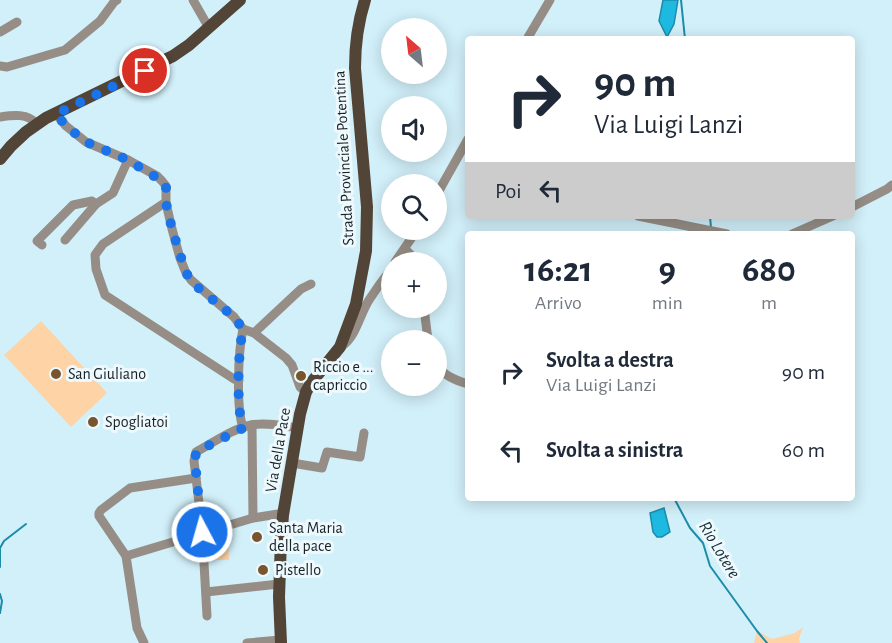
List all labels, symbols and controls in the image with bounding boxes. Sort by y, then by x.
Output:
north arrow [381,18,447,84]
map controls [381,18,447,396]
pin [119,45,170,96]
icon: arrive [128,54,161,87]
icon: right [495,60,573,138]
text: 90 m [594,62,676,104]
street label: Strada Provinciale Potentina [331,70,357,246]
button: sound [381,96,447,162]
text: Via Luigi Lanzi [594,111,743,138]
button: search [381,174,447,240]
icon: left [534,174,567,207]
text: Poi [495,180,522,202]
button: + [381,252,447,318]
text: 16:21 [524,252,593,288]
text: 9 [659,252,676,288]
text: 680 [742,252,796,288]
text: Arrivo [535,293,582,313]
text: min [652,293,683,313]
text: m [761,293,777,313]
button: − [381,330,447,396]
text: Svolta a destra [546,349,674,371]
icon: right [495,356,528,389]
place label: Riccio e ... capriccio [313,359,373,393]
text: 90 m [782,361,825,383]
place label: San Giuliano [68,366,146,382]
marker: San Giuliano [49,367,63,381]
marker: Riccio e ... capriccio [294,369,308,383]
text: Via Luigi Lanzi [546,375,657,395]
street label: Via della Pace [263,407,293,493]
place label: Spogliatoi [105,414,168,430]
marker: Spogliatoi [86,415,100,429]
icon: left [495,434,528,467]
text: Svolta a sinistra [546,439,683,461]
text: 60 m [782,439,825,461]
position arrow [170,500,234,564]
water label: Rio Lotere [695,518,743,582]
place label: Santa Maria della pace [269,520,343,554]
marker: Santa Maria della pace [250,530,264,544]
place label: Pistello [275,562,321,578]
marker: Pistello [256,563,270,577]

